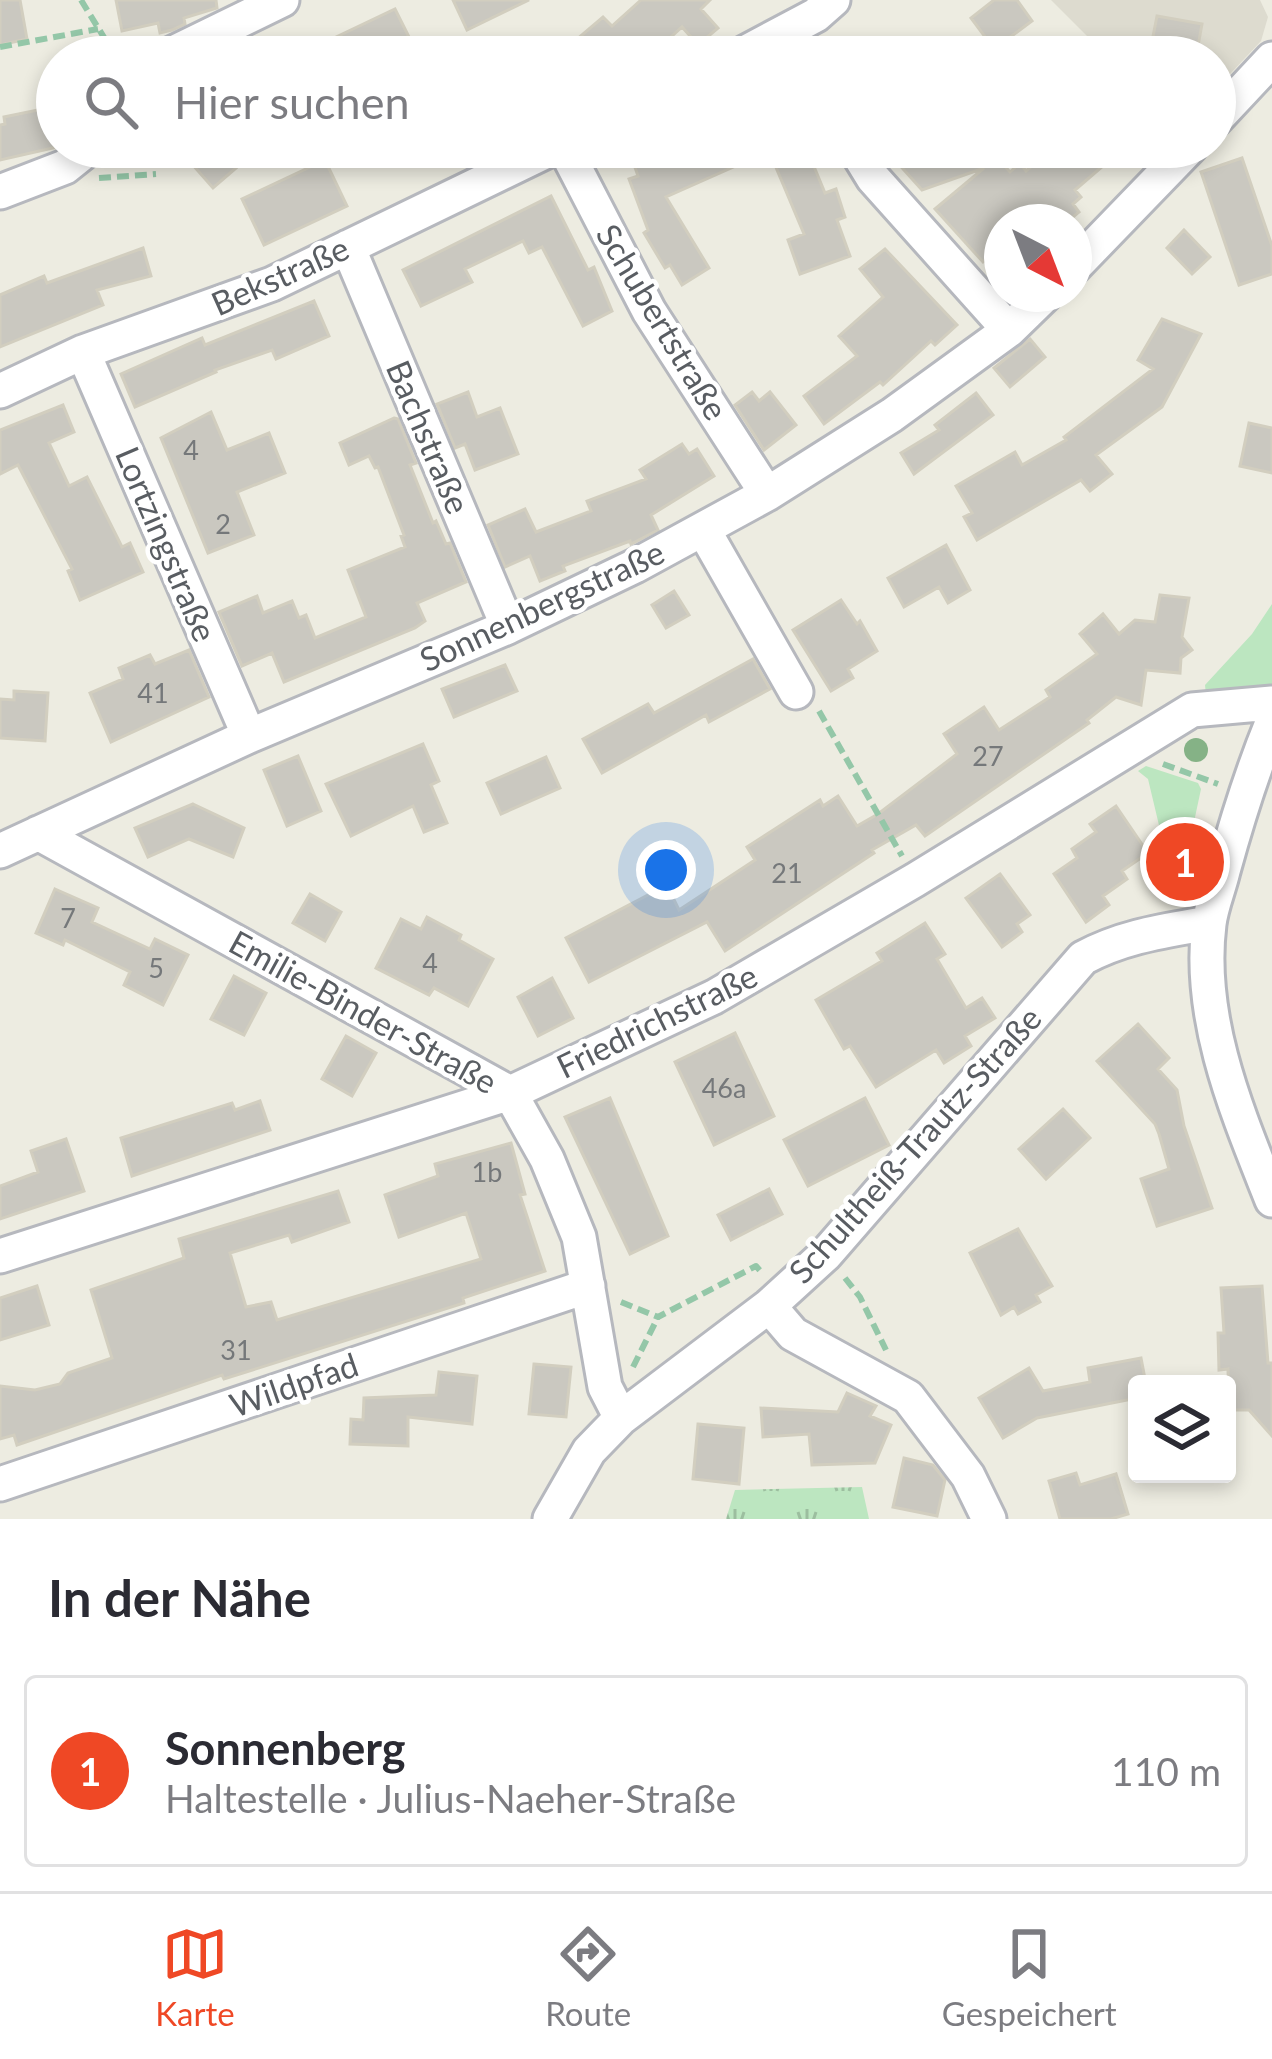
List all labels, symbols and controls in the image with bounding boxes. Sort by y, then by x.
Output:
search box [36,36,1236,168]
icon: search [78,69,144,135]
text: Hier suchen [174,75,410,129]
north arrow [984,204,1092,312]
street label: Schubertstraße [589,216,737,426]
street label: Bekstraße [205,227,354,323]
street label: Bachstraße [379,354,479,519]
house number: 4 [183,433,199,466]
street label: Lortzingstraße [108,440,226,647]
house number: 2 [215,507,231,540]
street label: Sonnenbergstraße [413,531,670,679]
house number: 41 [137,676,169,709]
house number: 27 [972,739,1004,772]
pin: 1 [1146,817,1224,907]
your location [636,840,696,900]
house number: 21 [771,856,803,889]
house number: 7 [60,901,76,934]
street label: Emilie-Binder-Straße [223,921,504,1101]
house number: 4 [422,946,438,979]
house number: 5 [148,951,164,984]
street label: Friedrichstraße [550,954,763,1086]
street label: Schultheiß-Trautz-Straße [780,998,1049,1291]
house number: 46a [702,1071,746,1104]
house number: 1b [472,1155,502,1188]
house number: 31 [220,1333,252,1366]
street label: Wildpfad [224,1344,363,1425]
map controls [1128,1375,1236,1483]
button: layers [1128,1375,1236,1483]
text: In der Nähe [48,1567,311,1628]
text: Sonnenberg [165,1721,406,1775]
text: 1 [79,1748,101,1794]
text: 110 m [1111,1748,1221,1794]
text: Haltestelle · Julius-Naeher-Straße [165,1775,736,1821]
tab: Karte [155,1921,235,2033]
tab: Route [545,1921,631,2033]
tab: Gespeichert [942,1921,1117,2033]

